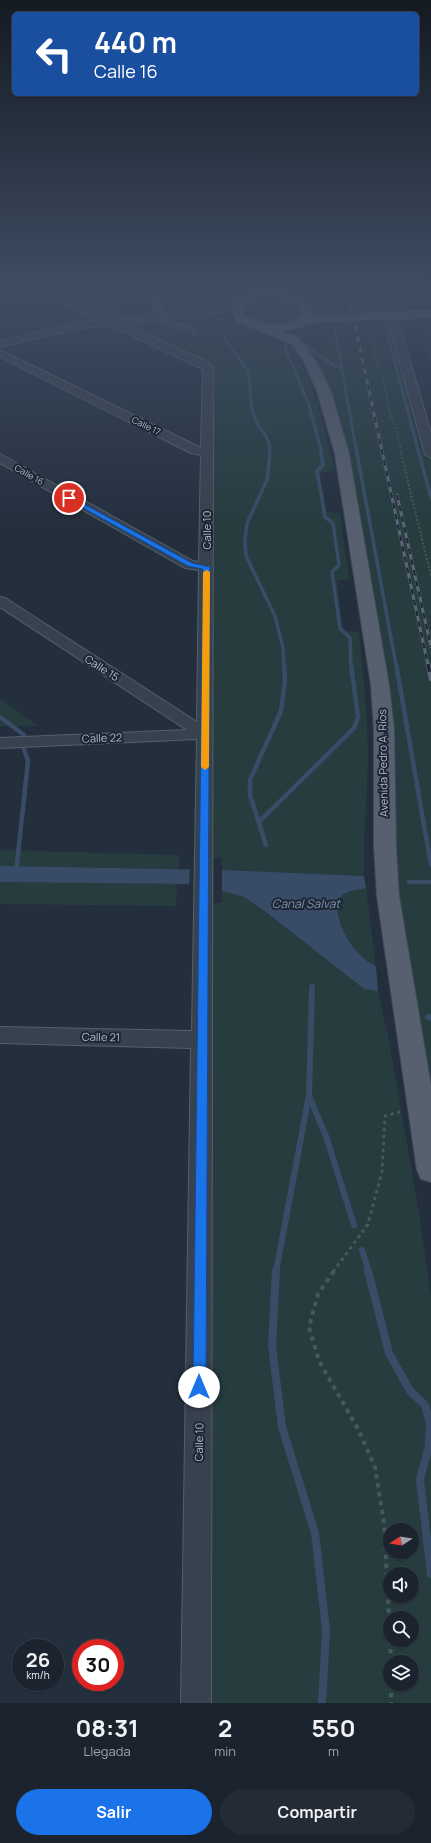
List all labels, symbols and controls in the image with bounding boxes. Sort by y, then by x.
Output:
text: 440 m [94,23,177,61]
icon: left [28,28,80,80]
text: Calle 16 [94,59,158,83]
street label: Calle 17 [130,413,163,438]
street label: Calle 16 [12,461,47,488]
pin [52,481,86,515]
icon: arrive [58,487,80,509]
street label: Calle 10 [199,511,214,549]
street label: Calle 15 [82,651,122,684]
street label: Avenida Pedro A. Ríos [374,709,391,817]
street label: Calle 22 [82,729,122,746]
water label: Canal Salvat [272,895,341,912]
street label: Calle 21 [82,1029,120,1044]
position arrow [178,1366,220,1408]
street label: Calle 10 [191,1422,206,1461]
north arrow [383,1523,419,1559]
map controls [383,1523,419,1691]
button: sound [383,1567,419,1603]
button: search [383,1611,419,1647]
speed limit sign: 30 [72,1639,124,1691]
text: 26 [26,1646,50,1673]
button: layers [383,1655,419,1691]
text: km/h [26,1668,50,1682]
text: 08:31 [76,1711,139,1744]
text: 2 [218,1711,232,1744]
text: 550 [312,1711,355,1744]
text: Llegada [84,1742,131,1760]
text: min [214,1742,236,1760]
text: m [328,1742,339,1760]
button: Salir [16,1789,212,1835]
button: Compartir [220,1789,415,1835]

